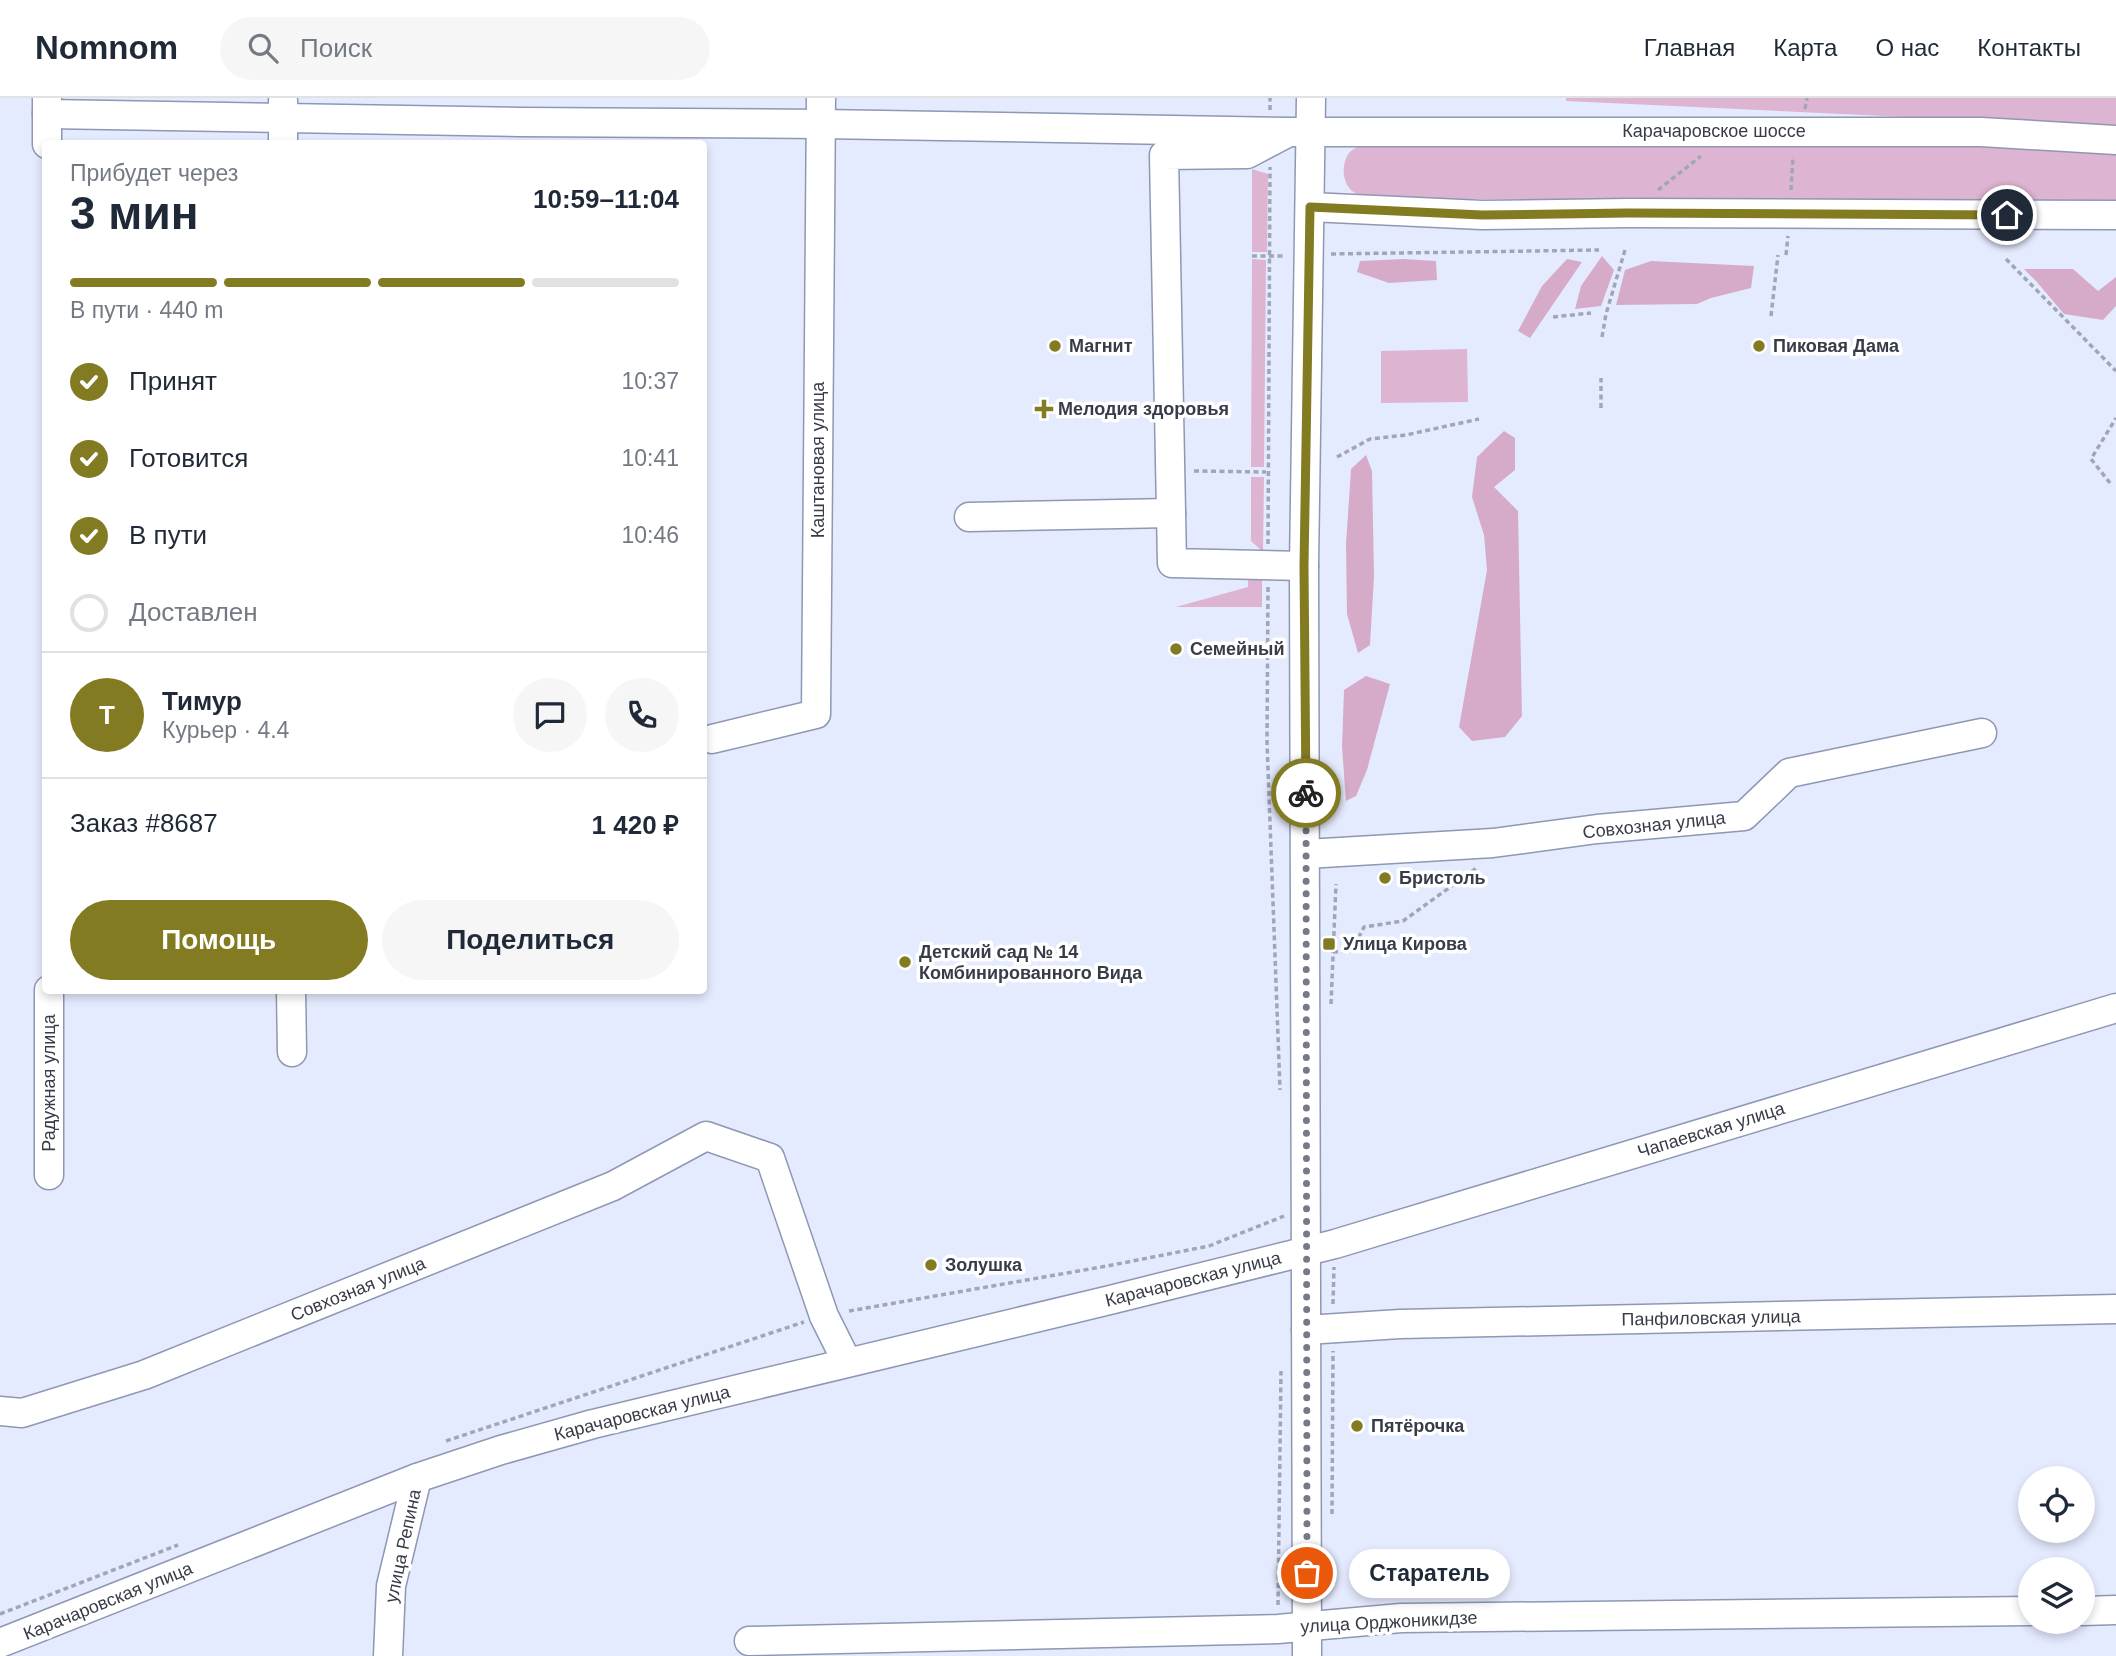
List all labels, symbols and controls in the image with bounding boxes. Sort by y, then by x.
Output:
search box [220,17,710,80]
text: Nomnom [35,29,178,66]
icon: search [244,29,282,67]
text: Поиск [300,33,372,63]
text: Главная [1644,34,1735,61]
text: Карта [1773,34,1837,61]
text: О нас [1875,34,1939,61]
text: Контакты [1977,34,2081,61]
street label: Карачаровское шоссе [1622,121,1806,141]
text: Прибудет через [70,160,238,186]
text: 10:59–11:04 [533,184,679,214]
pin [1977,185,2037,245]
text: 3 мин [70,187,198,239]
icon: home [1988,196,2026,234]
text: В пути · 440 m [70,297,223,323]
place label: Магнит [1069,336,1133,356]
place label: Пиковая Дама [1773,336,1900,356]
marker: Магнит [1047,338,1063,354]
marker: Пиковая Дама [1751,338,1767,354]
icon: check [70,363,108,401]
text: Принят [129,366,217,396]
text: 10:37 [621,368,679,394]
street label: Каштановая улица [808,381,828,538]
place label: Мелодия здоровья [1058,399,1229,419]
marker: Мелодия здоровья [1036,401,1052,417]
icon: check [70,440,108,478]
text: Готовится [129,443,248,473]
text: 10:41 [621,445,679,471]
icon: check [70,517,108,555]
text: В пути [129,520,207,550]
text: 10:46 [621,522,679,548]
text: Доставлен [129,597,258,627]
place label: Семейный [1190,639,1284,659]
marker: Семейный [1168,641,1184,657]
button: chat [513,678,587,752]
button: phone [605,678,679,752]
text: Тимур [162,686,242,716]
text: Т [99,700,115,730]
text: Курьер · 4.4 [162,717,289,743]
courier [1271,758,1341,828]
icon: bike [1287,774,1325,812]
street label: Совхозная улица [1582,807,1727,842]
text: Заказ #8687 [70,808,218,838]
text: 1 420 ₽ [592,810,679,840]
place label: Бристоль [1399,868,1486,888]
marker: Бристоль [1377,870,1393,886]
button: Помощь [70,900,368,980]
button: Поделиться [382,900,679,980]
place label: Улица Кирова [1343,934,1468,954]
marker: Улица Кирова [1321,936,1337,952]
place label: Детский сад № 14 Комбинированного Вида [919,942,1143,983]
marker: Детский сад № 14 Комбинированного Вида [897,954,913,970]
street label: Радужная улица [39,1013,59,1152]
street label: Чапаевская улица [1635,1098,1788,1162]
street label: Карачаровская улица [1103,1247,1284,1311]
street label: Совхозная улица [288,1252,429,1325]
place label: Золушка [945,1255,1023,1275]
marker: Золушка [923,1257,939,1273]
street label: Панфиловская улица [1621,1306,1802,1330]
street label: Карачаровская улица [552,1381,733,1445]
place label: Пятёрочка [1371,1416,1465,1436]
marker: Пятёрочка [1349,1418,1365,1434]
map controls [2018,1466,2095,1634]
button: locate [2018,1466,2095,1543]
street label: улица Репина [381,1486,425,1605]
pin [1277,1543,1337,1603]
callout: Старатель [1349,1548,1510,1598]
icon: bag [1288,1554,1326,1592]
button: layers [2018,1557,2095,1634]
street label: Карачаровская улица [21,1558,196,1644]
text: Старатель [1369,1560,1490,1586]
street label: улица Орджоникидзе [1300,1607,1478,1637]

